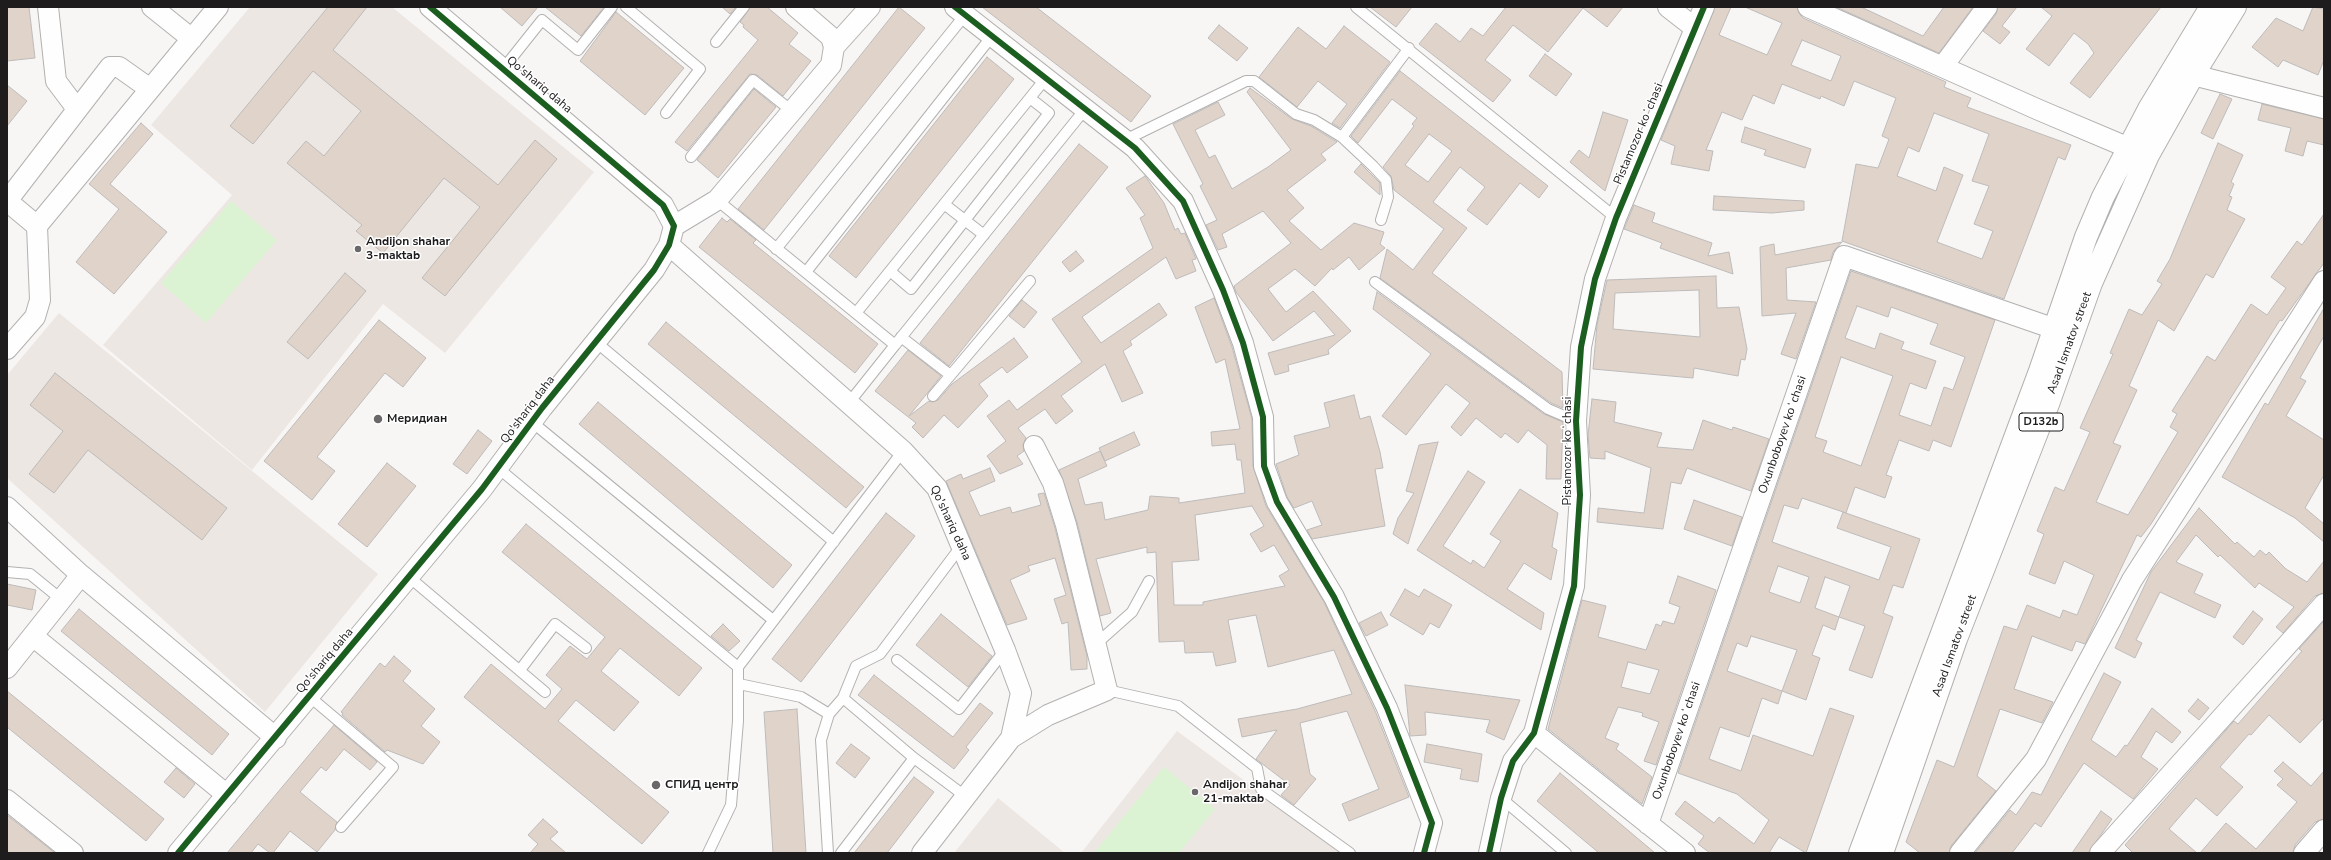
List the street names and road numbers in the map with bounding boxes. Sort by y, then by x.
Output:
street label: Qo'shariq daha [503,53,575,117]
street label: Pistamozor koʻchasi [1611,81,1667,187]
street label: Asad Ismatov street [2045,290,2095,396]
street label: Qo'shariq daha [498,373,558,447]
street label: Oxunboboyev koʻchasi [1756,374,1810,496]
street label: Pistamozor koʻchasi [1561,397,1575,505]
road number: D132b [2019,413,2063,431]
street label: Qo'shariq daha [926,483,974,563]
street label: Asad Ismatov street [1930,593,1980,699]
street label: Qo'shariq daha [293,625,357,697]
street label: Oxunboboyev koʻchasi [1650,680,1704,802]

